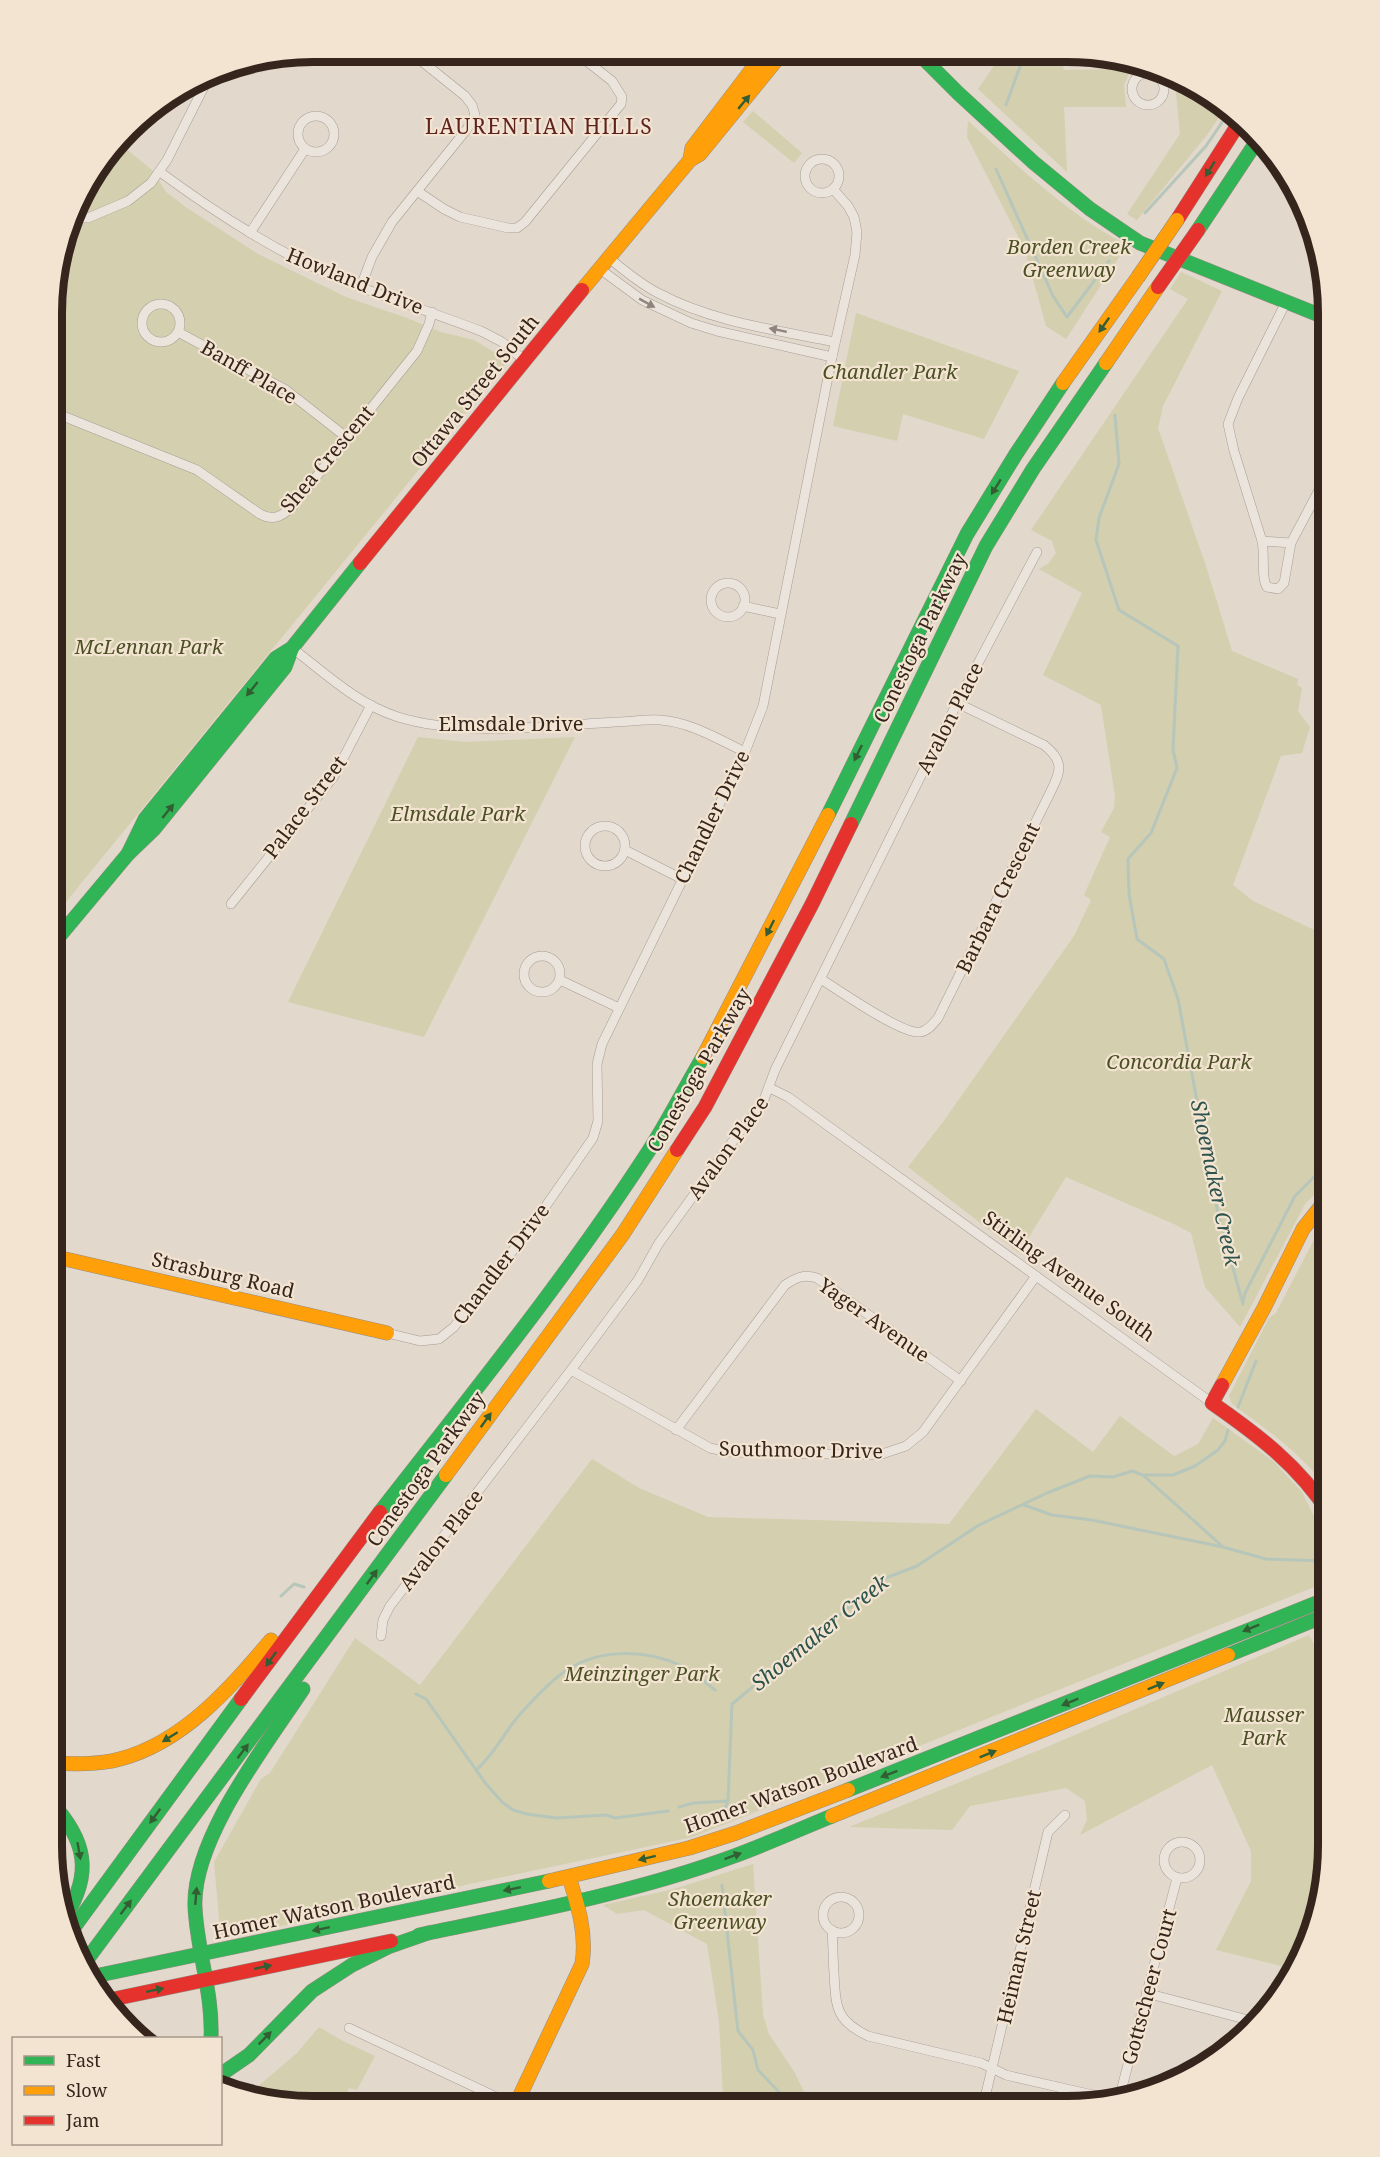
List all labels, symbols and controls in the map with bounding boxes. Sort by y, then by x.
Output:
one-way arrow [737,94,750,110]
district label: LAURENTIAN HILLS [425,112,653,140]
one-way arrow [1204,161,1215,177]
park label: Borden Creek Greenway [1006,233,1132,283]
street label: Howland Drive [283,241,428,320]
one-way arrow [639,298,656,308]
street label: Ottawa Street South [404,308,545,473]
one-way arrow [1098,317,1110,332]
one-way arrow [768,325,787,334]
street label: Banff Place [196,333,302,410]
park label: Chandler Park [823,358,958,385]
street label: Shea Crescent [274,399,380,518]
one-way arrow [990,479,1001,495]
street label: Conestoga Parkway [867,548,973,727]
park label: McLennan Park [74,633,224,660]
street label: Avalon Place [910,657,989,778]
one-way arrow [246,681,258,696]
street label: Elmsdale Drive [439,710,583,737]
street label: Chandler Drive [668,745,756,888]
one-way arrow [853,745,862,762]
street label: Palace Street [257,750,352,864]
park label: Elmsdale Park [390,800,526,827]
one-way arrow [162,803,175,819]
street label: Barbara Crescent [949,818,1046,978]
one-way arrow [765,919,775,936]
street label: Conestoga Parkway [640,982,757,1157]
park label: Concordia Park [1106,1048,1252,1075]
street label: Avalon Place [681,1091,774,1205]
water label: Shoemaker Creek [1185,1097,1248,1270]
street label: Chandler Drive [446,1197,555,1330]
street label: Stirling Avenue South [978,1204,1161,1347]
street label: Strasburg Road [149,1245,297,1304]
street label: Yager Avenue [812,1271,935,1368]
street label: Conestoga Parkway [360,1385,492,1552]
one-way arrow [480,1412,492,1427]
street label: Southmoor Drive [719,1435,883,1464]
street label: Avalon Place [393,1483,489,1596]
water label: Shoemaker Creek [745,1567,895,1697]
one-way arrow [365,1570,377,1585]
one-way arrow [1242,1624,1260,1634]
one-way arrow [265,1650,277,1666]
park label: Meinzinger Park [563,1660,720,1687]
one-way arrow [1147,1681,1165,1690]
one-way arrow [1061,1697,1079,1707]
park label: Mausser Park [1223,1701,1305,1751]
street label: Homer Watson Boulevard [680,1730,921,1839]
one-way arrow [162,1731,178,1742]
one-way arrow [236,1743,248,1758]
one-way arrow [980,1749,998,1759]
one-way arrow [880,1769,898,1779]
one-way arrow [150,1808,162,1823]
one-way arrow [75,1842,84,1861]
one-way arrow [724,1851,742,1861]
one-way arrow [638,1853,657,1863]
street label: Homer Watson Boulevard [210,1868,457,1945]
one-way arrow [502,1885,521,1894]
park label: Shoemaker Greenway [668,1885,773,1935]
one-way arrow [191,1887,201,1906]
street label: Heiman Street [990,1887,1047,2027]
one-way arrow [120,1899,132,1915]
street label: Gottscheer Court [1115,1906,1182,2068]
one-way arrow [311,1925,330,1934]
one-way arrow [253,1962,272,1971]
one-way arrow [145,1985,164,1995]
one-way arrow [258,2031,272,2045]
legend [12,2037,222,2145]
text: Fast [66,2048,101,2072]
text: Slow [66,2078,108,2102]
text: Jam [65,2108,100,2132]

